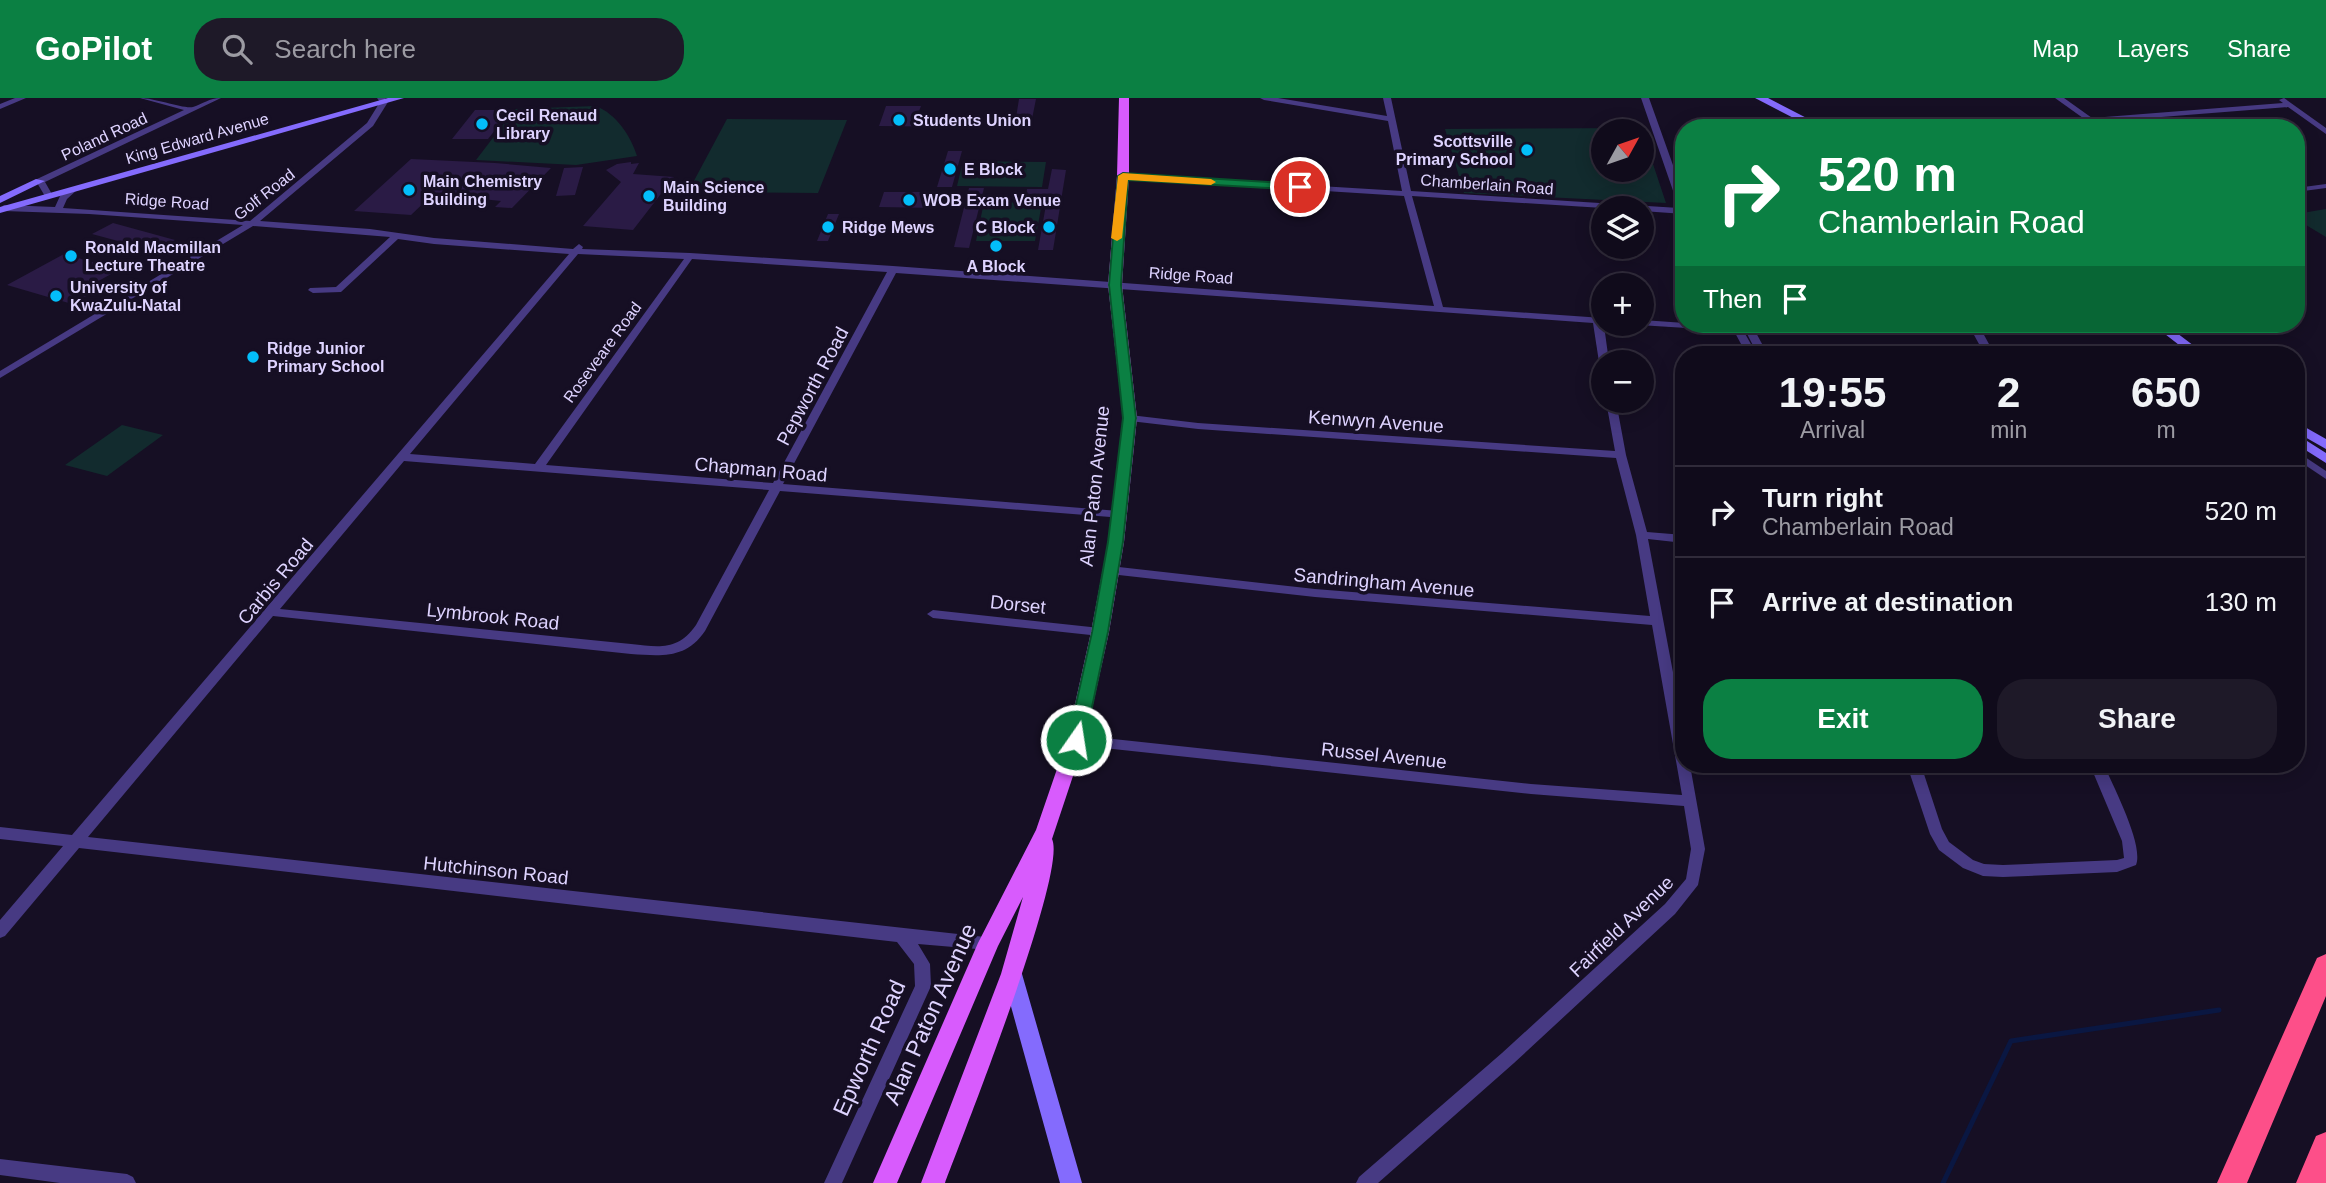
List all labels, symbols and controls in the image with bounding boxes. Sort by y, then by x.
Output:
search box [194,18,684,81]
text: GoPilot [35,30,152,67]
icon: search [218,30,256,68]
text: Search here [274,34,416,64]
text: Map [2032,35,2079,62]
text: Layers [2117,35,2189,62]
text: Share [2227,35,2291,62]
place label: Cecil Renaud Library [496,107,597,142]
street label: Poland Road [59,109,150,164]
street label: King Edward Avenue [124,110,271,167]
marker: Students Union [891,112,907,128]
place label: Students Union [913,112,1031,129]
marker: Cecil Renaud Library [474,116,490,132]
north arrow [1591,119,1654,182]
map controls [1591,119,1654,413]
place label: Scottsville Primary School [1396,133,1513,168]
marker: Scottsville Primary School [1519,142,1535,158]
icon: right [1703,147,1794,238]
text: 520 m [1818,147,1957,201]
pin [1270,157,1330,217]
marker: E Block [942,161,958,177]
place label: E Block [964,161,1023,178]
street label: Golf Road [231,166,298,223]
icon: arrive [1281,168,1319,206]
street label: Chamberlain Road [1420,171,1554,198]
place label: Main Chemistry Building [423,173,542,208]
place label: Main Science Building [663,179,764,214]
marker: Main Chemistry Building [401,182,417,198]
marker: Main Science Building [641,188,657,204]
street label: Ridge Road [124,190,210,213]
marker: WOB Exam Venue [901,192,917,208]
place label: WOB Exam Venue [923,192,1061,209]
button: layers [1591,196,1654,259]
text: Chamberlain Road [1818,204,2085,240]
marker: Ridge Mews [820,219,836,235]
place label: Ridge Mews [842,219,935,236]
place label: C Block [975,219,1035,236]
marker: C Block [1041,219,1057,235]
marker: A Block [988,238,1004,254]
place label: Ronald Macmillan Lecture Theatre [85,239,221,274]
marker: Ronald Macmillan Lecture Theatre [63,248,79,264]
place label: A Block [967,258,1026,275]
street label: Ridge Road [1148,264,1234,287]
button: + [1591,273,1654,336]
place label: University of KwaZulu-Natal [70,279,181,314]
icon: arrive [1776,280,1814,318]
text: Then [1703,284,1762,314]
marker: University of KwaZulu-Natal [48,288,64,304]
street label: Roseveare Road [560,299,645,406]
street label: Pepworth Road [772,323,852,449]
place label: Ridge Junior Primary School [267,340,384,375]
marker: Ridge Junior Primary School [245,349,261,365]
button: − [1591,350,1654,413]
text: 19:55 [1779,369,1886,416]
text: 2 [1997,369,2020,416]
text: 650 [2131,369,2201,416]
street label: Alan Paton Avenue [1076,405,1113,567]
street label: Kenwyn Avenue [1307,406,1445,437]
text: Arrival [1800,417,1865,443]
text: min [1990,417,2027,443]
text: m [2157,417,2176,443]
street label: Chapman Road [694,453,828,486]
text: Turn right [1762,483,1883,513]
icon: right [1703,493,1741,531]
text: 520 m [2205,496,2277,526]
text: Chamberlain Road [1762,514,1954,540]
street label: Carbis Road [233,534,317,629]
street label: Sandringham Avenue [1293,564,1475,601]
icon: arrive [1703,584,1741,622]
text: Arrive at destination [1762,587,2013,617]
text: 130 m [2205,587,2277,617]
street label: Dorset [989,591,1048,618]
street label: Lymbrook Road [426,599,560,634]
button: Exit [1703,679,1983,759]
button: Share [1997,679,2277,759]
position arrow [1039,703,1113,777]
street label: Russel Avenue [1320,738,1448,773]
street label: Hutchinson Road [422,852,570,889]
street label: Fairfield Avenue [1565,872,1678,981]
street label: Alan Paton Avenue [878,920,982,1108]
street label: Epworth Road [827,976,911,1120]

